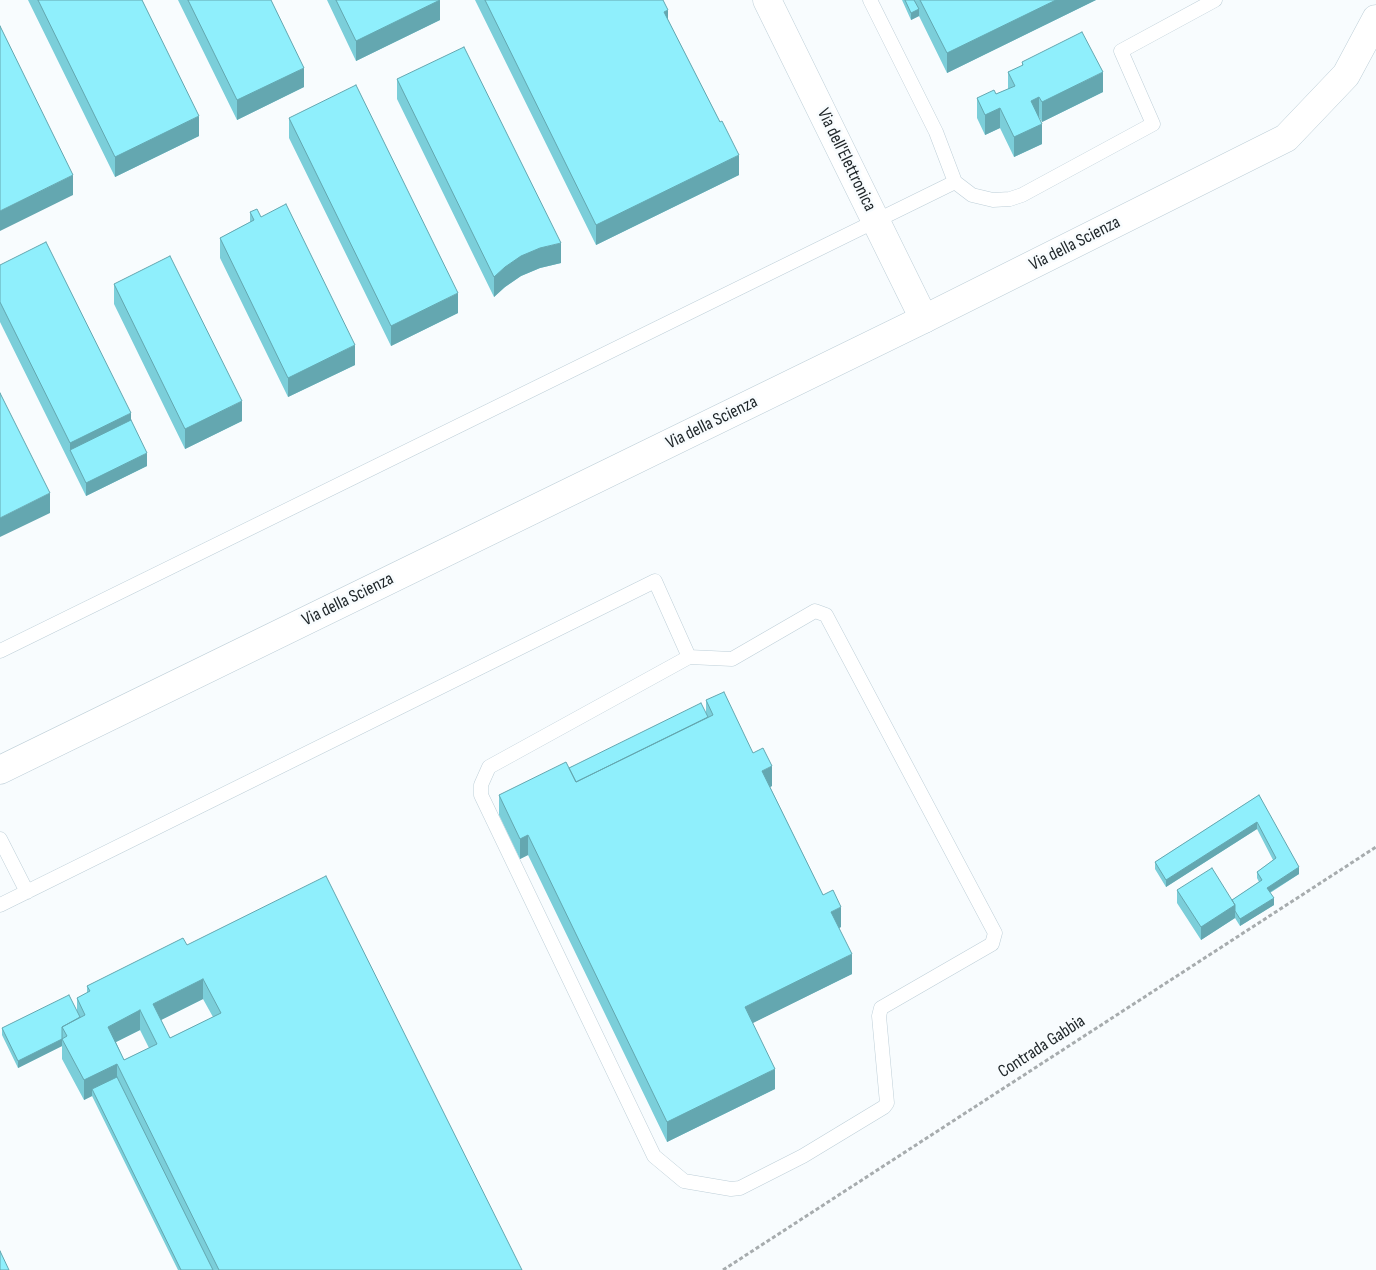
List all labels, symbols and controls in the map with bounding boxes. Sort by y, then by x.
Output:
street label: Via dell'Elettronica [812,105,880,215]
street label: Via della Scienza [1026,212,1124,276]
street label: Via della Scienza [663,392,761,454]
street label: Via della Scienza [299,569,397,631]
street label: Contrada Gabbia [994,1011,1090,1083]

